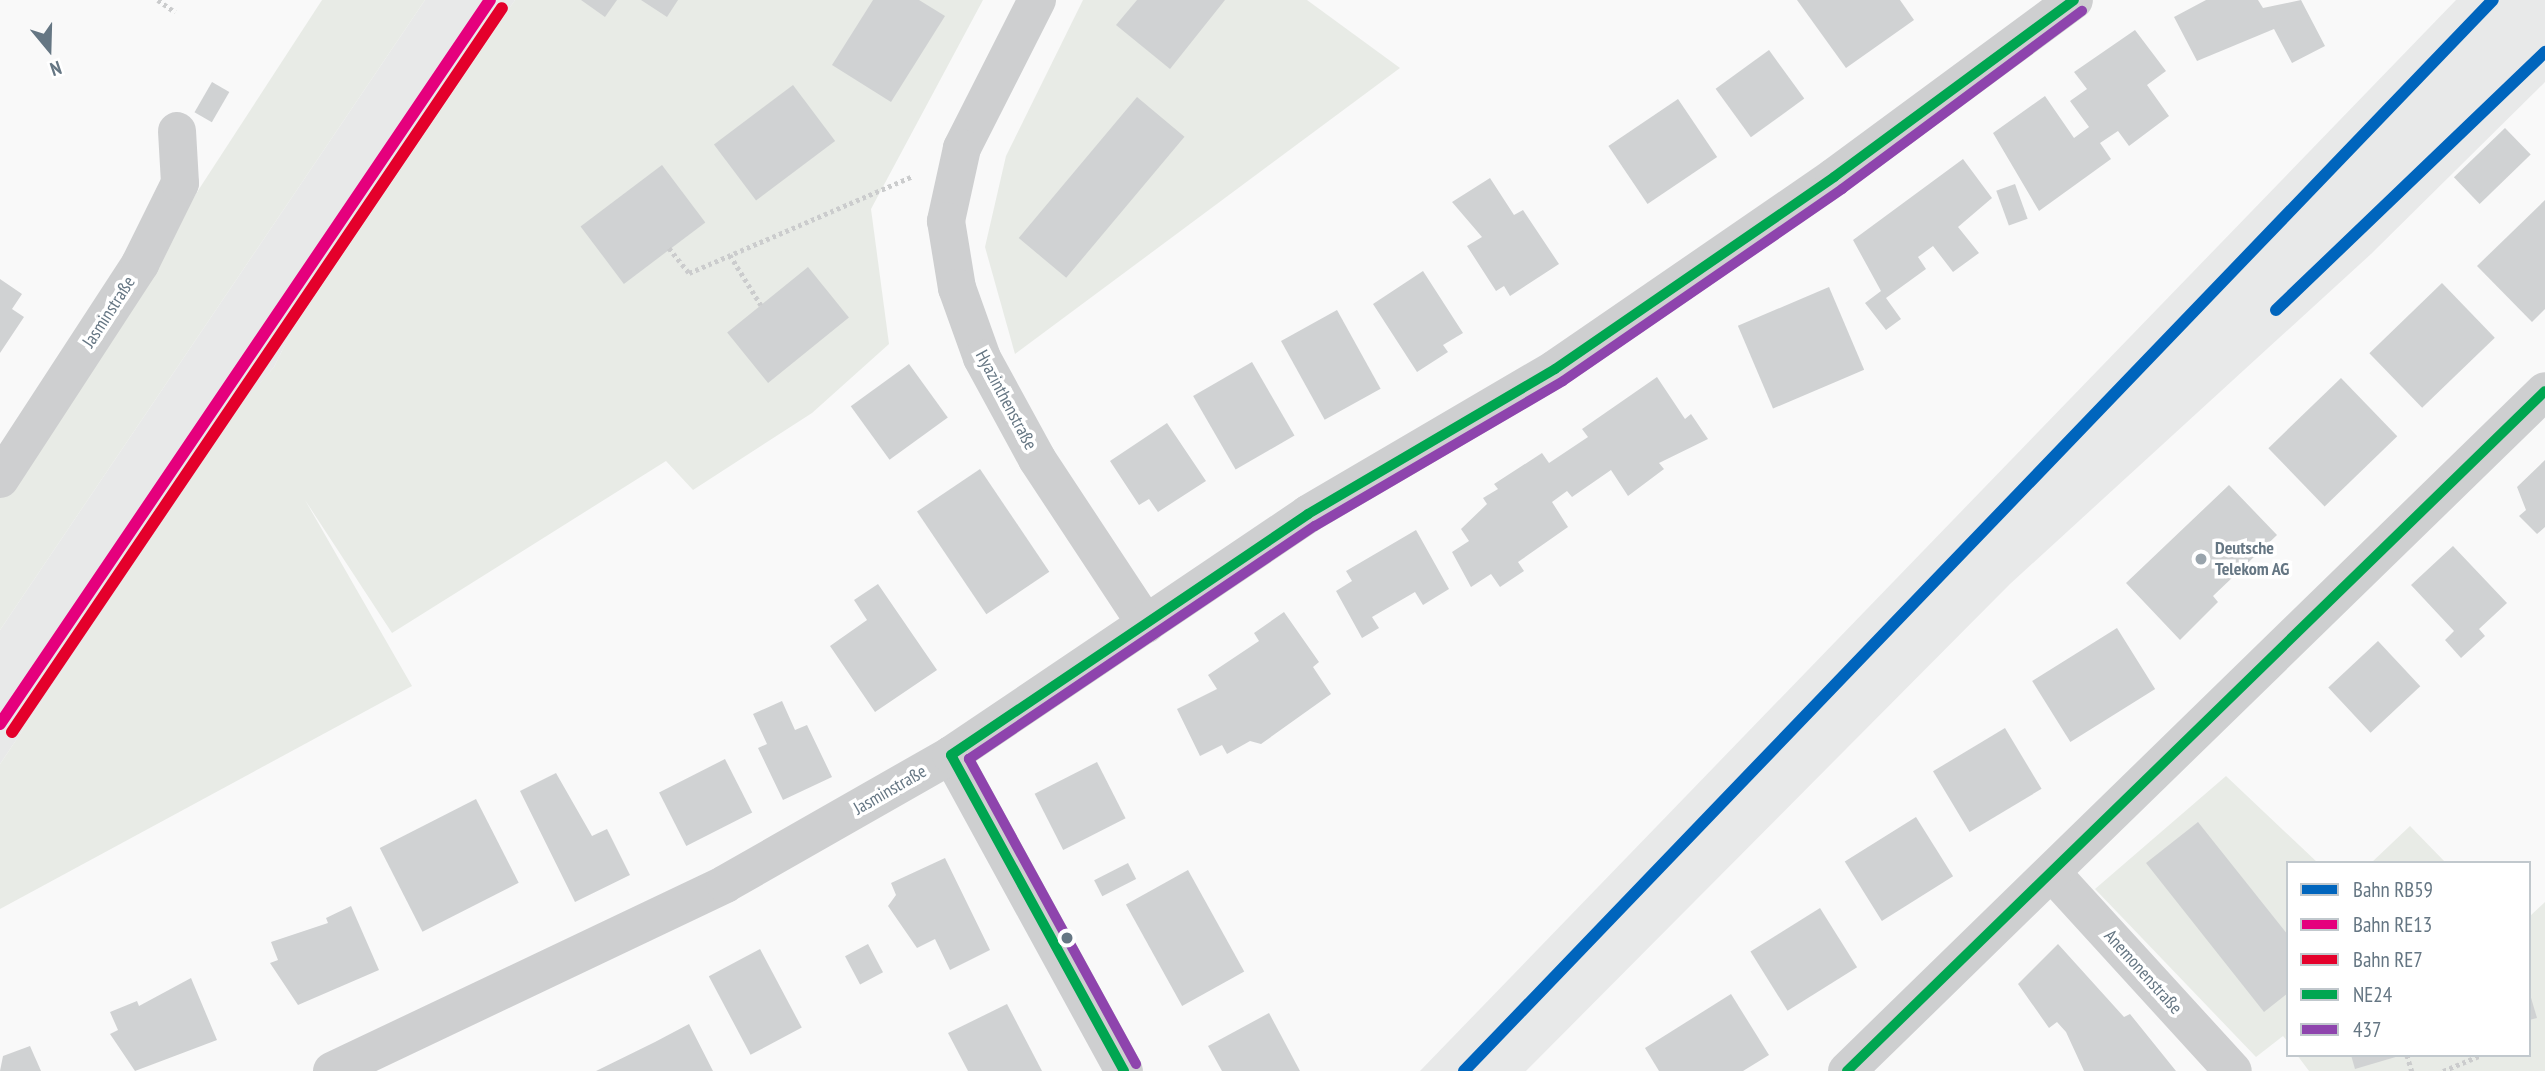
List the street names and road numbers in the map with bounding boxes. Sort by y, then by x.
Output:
street label: Jasminstraße [78,272,140,352]
street label: Hyazinthenstraße [971,347,1041,453]
street label: Jasminstraße [850,761,930,819]
street label: Anemonenstraße [2100,925,2186,1019]

